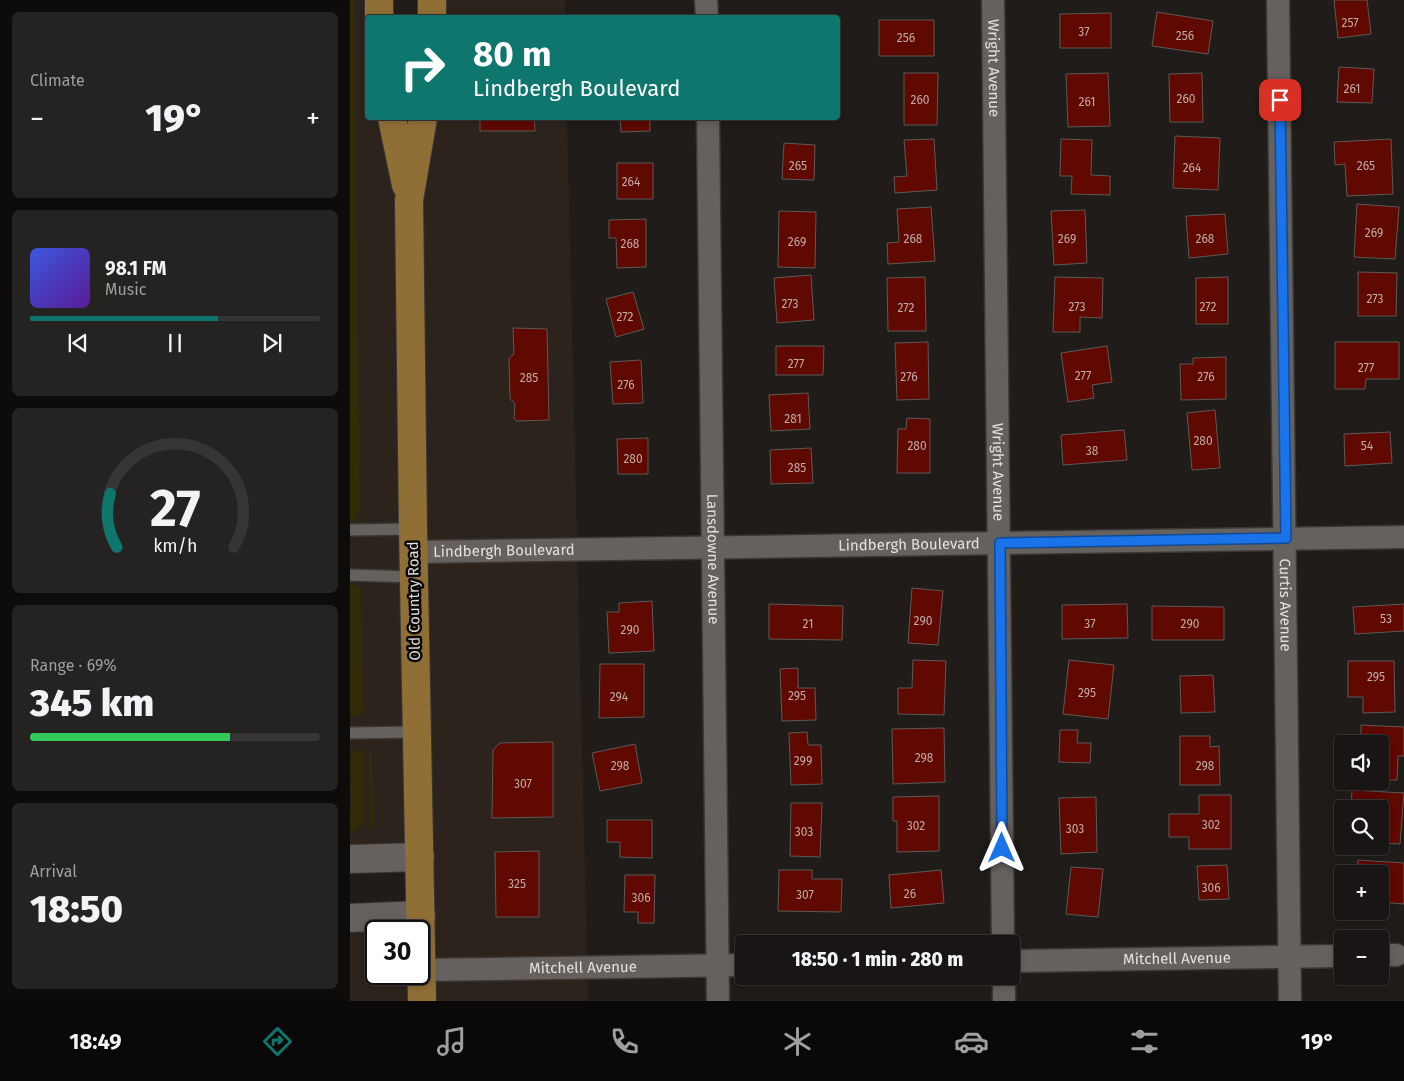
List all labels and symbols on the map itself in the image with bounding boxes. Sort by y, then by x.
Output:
house number: 257 [1342,16,1359,30]
street label: Wright Avenue [984,19,1003,117]
house number: 37 [1078,25,1090,39]
house number: 256 [1176,29,1194,43]
house number: 256 [897,31,915,45]
pin [1259,79,1301,121]
house number: 261 [1344,82,1360,96]
house number: 260 [1176,92,1196,106]
house number: 260 [910,93,930,107]
house number: 261 [1079,95,1095,109]
house number: 265 [789,159,807,173]
house number: 265 [1357,159,1375,173]
house number: 264 [1183,161,1202,175]
house number: 264 [622,175,641,189]
house number: 269 [1365,226,1383,240]
house number: 268 [904,232,923,246]
house number: 269 [1058,232,1076,246]
house number: 268 [1196,232,1215,246]
house number: 269 [788,235,806,249]
house number: 268 [621,237,640,251]
house number: 273 [1366,292,1384,306]
house number: 273 [781,297,799,311]
house number: 273 [1068,300,1086,314]
house number: 272 [1200,300,1217,314]
house number: 272 [898,301,915,315]
house number: 272 [617,310,634,324]
house number: 277 [788,357,804,371]
house number: 277 [1358,361,1374,375]
house number: 277 [1075,369,1091,383]
house number: 276 [900,370,918,384]
house number: 276 [1197,370,1215,384]
house number: 285 [520,371,538,385]
house number: 276 [617,378,635,392]
house number: 281 [784,412,802,426]
street label: Wright Avenue [988,423,1008,521]
house number: 280 [1193,434,1213,448]
house number: 280 [907,439,927,453]
house number: 54 [1361,439,1374,453]
house number: 38 [1086,444,1099,458]
house number: 280 [623,452,643,466]
house number: 285 [788,461,806,475]
street label: Lansdowne Avenue [703,494,723,624]
street label: Lindbergh Boulevard [838,534,980,555]
street label: Old Country Road [404,541,424,661]
street label: Lindbergh Boulevard [433,541,575,561]
street label: Curtis Avenue [1276,558,1295,652]
house number: 53 [1380,612,1392,626]
house number: 290 [914,614,933,628]
house number: 21 [803,617,813,631]
house number: 37 [1084,617,1096,631]
house number: 290 [1181,617,1200,631]
house number: 290 [621,623,640,637]
house number: 295 [1367,670,1385,684]
house number: 295 [1078,686,1096,700]
house number: 295 [788,689,806,703]
house number: 294 [610,690,629,704]
house number: 298 [915,751,934,765]
house number: 299 [794,754,812,768]
house number: 298 [611,759,630,773]
house number: 298 [1196,759,1215,773]
house number: 307 [514,777,532,791]
house number: 302 [1202,818,1220,832]
house number: 302 [907,819,925,833]
position arrow [975,821,1027,873]
house number: 303 [1066,822,1084,836]
house number: 303 [795,825,813,839]
house number: 325 [508,877,526,891]
house number: 306 [1201,881,1221,895]
house number: 26 [904,887,916,901]
house number: 307 [796,888,814,902]
house number: 306 [631,891,651,905]
speed limit sign: 30 [365,920,430,985]
street label: Mitchell Avenue [1123,949,1231,968]
street label: Mitchell Avenue [529,958,637,977]

